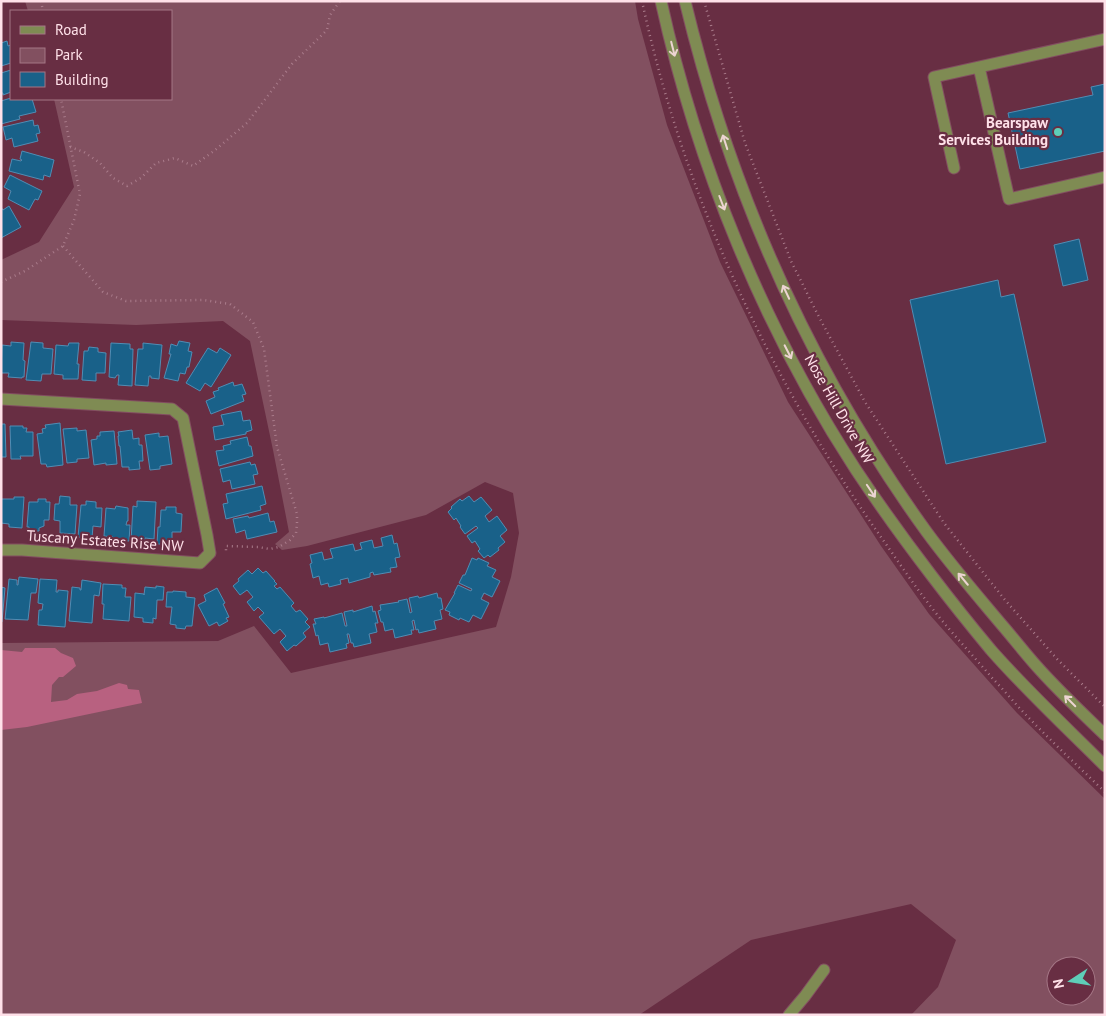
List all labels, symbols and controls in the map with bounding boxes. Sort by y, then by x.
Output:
legend [10,10,172,100]
text: Road [55,20,87,39]
one-way arrow [669,40,678,56]
text: Park [55,45,83,64]
text: Building [55,70,109,89]
place label: Bearspaw Services Building [938,113,1048,149]
marker: Bearspaw Services Building [1052,126,1064,138]
one-way arrow [720,134,730,150]
one-way arrow [718,195,727,210]
one-way arrow [781,285,790,300]
one-way arrow [783,344,793,359]
street label: Nose Hill Drive NW [800,351,879,467]
one-way arrow [866,484,876,498]
street label: Tuscany Estates Rise NW [26,526,185,555]
one-way arrow [958,572,969,585]
one-way arrow [1064,694,1076,707]
north arrow [1046,956,1096,1006]
text: N [1049,977,1068,990]

